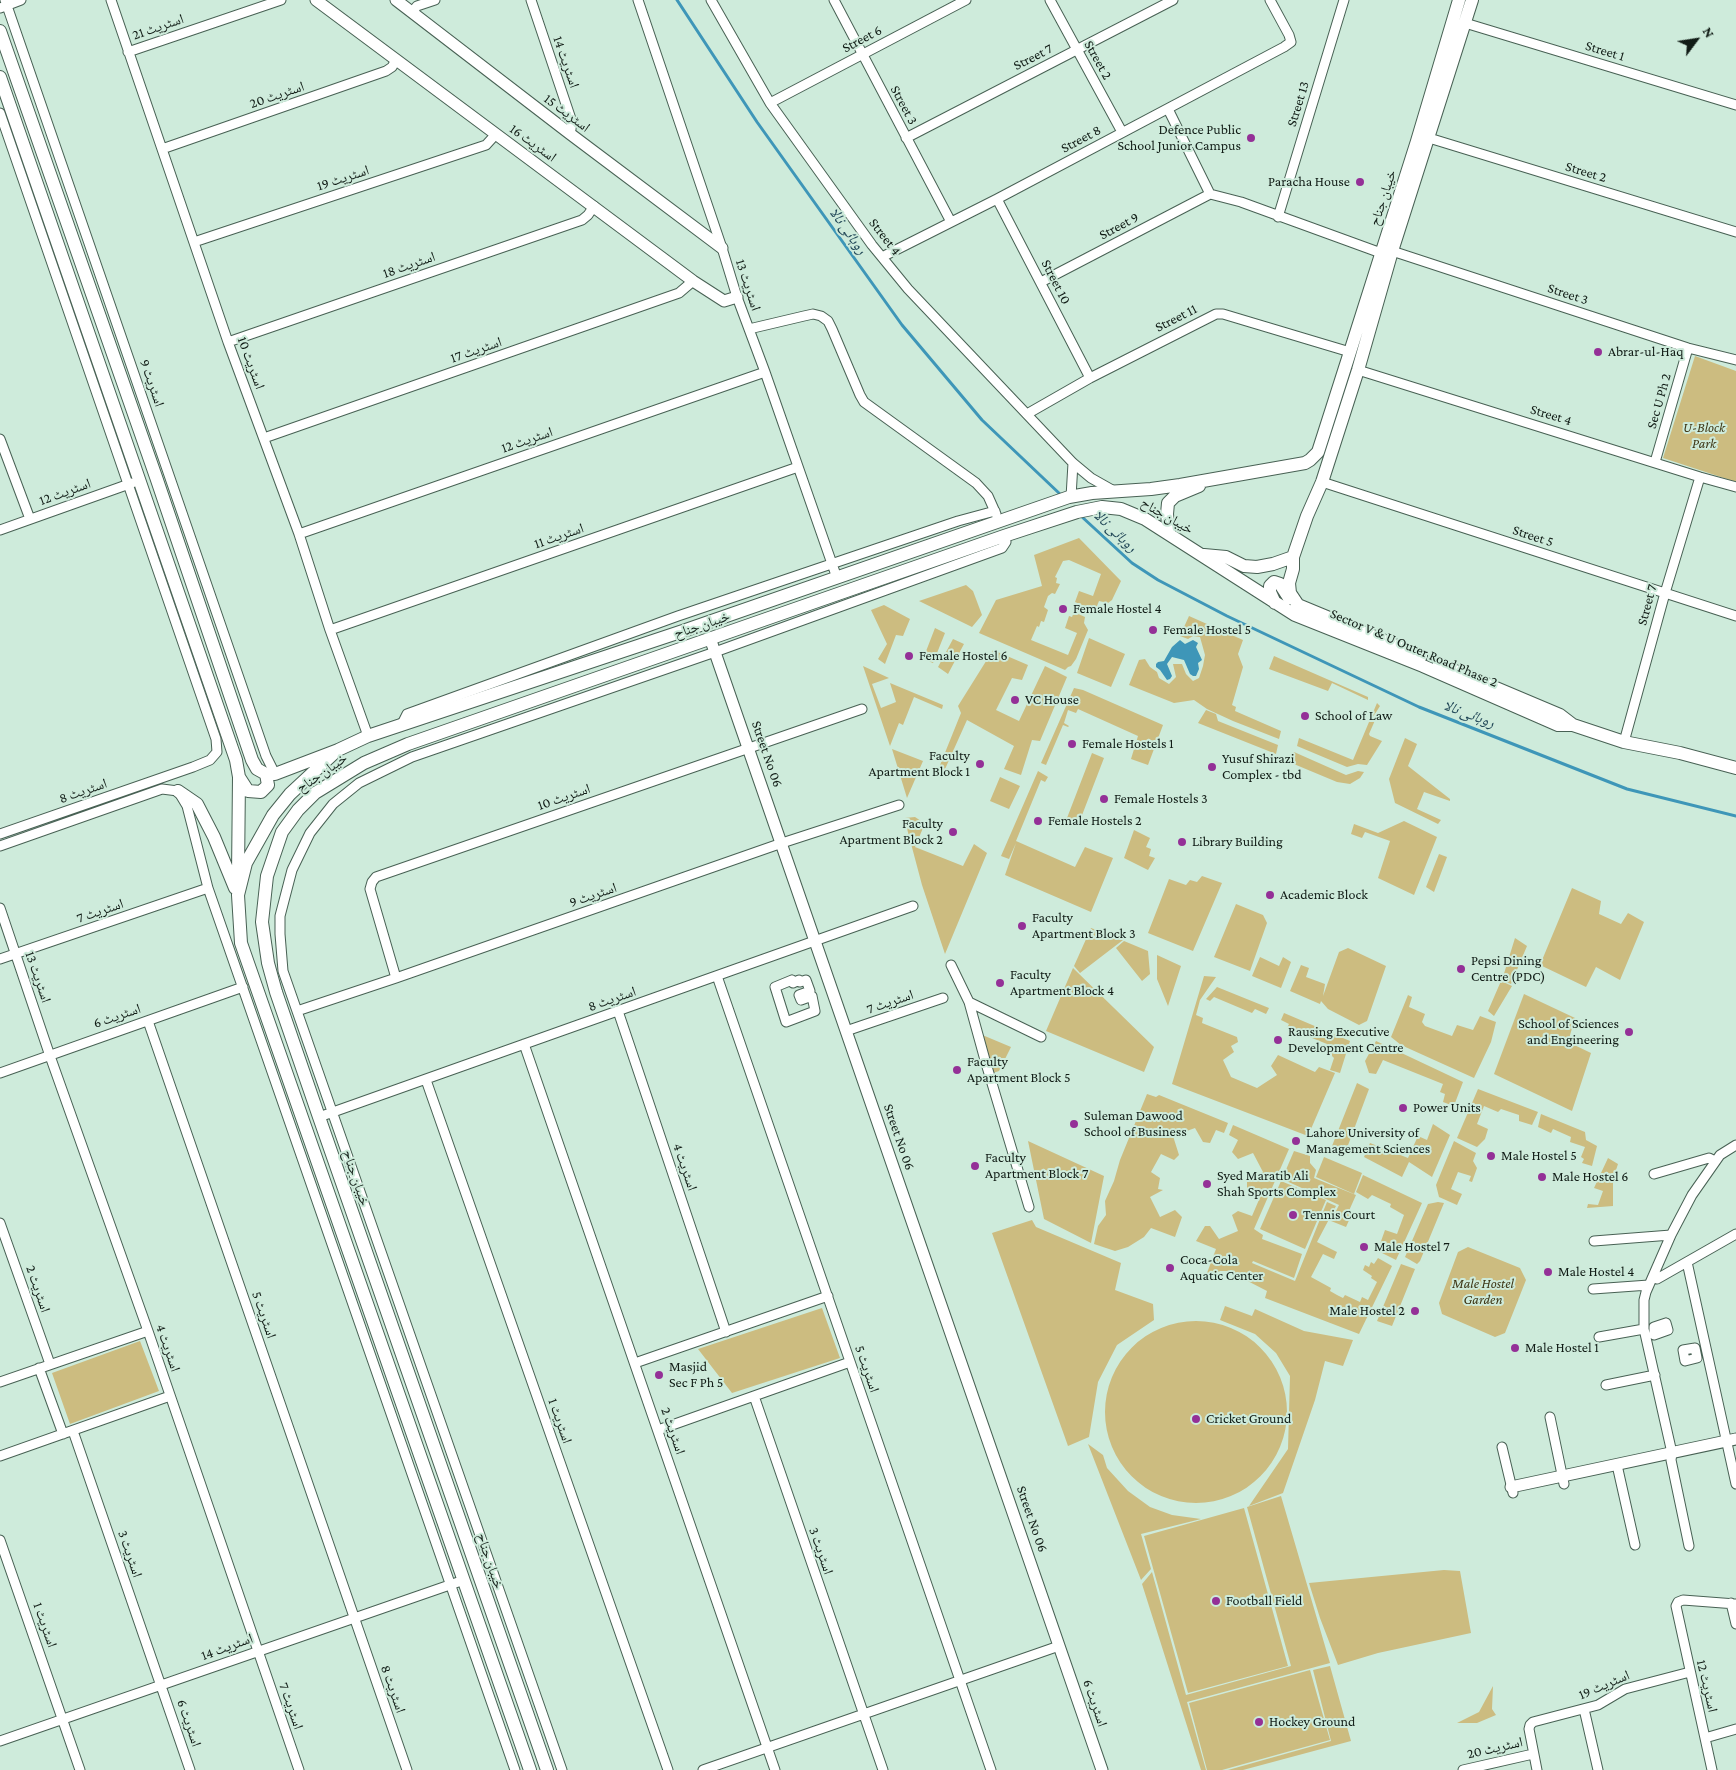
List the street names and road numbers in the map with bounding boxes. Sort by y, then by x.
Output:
street label: اسٹریٹ 21 [130,10,186,44]
street label: Street 6 [839,22,885,56]
street label: اسٹریٹ 14 [549,34,583,90]
street label: Street 1 [1583,37,1627,65]
street label: Street 2 [1080,38,1116,82]
street label: Street 7 [1011,40,1055,74]
street label: اسٹریٹ 20 [247,78,307,112]
street label: Street 13 [1283,79,1313,129]
street label: Street 3 [887,82,921,128]
street label: اسٹریٹ 15 [541,90,593,136]
street label: اسٹریٹ 16 [506,120,560,166]
street label: Street 8 [1058,121,1104,157]
street label: Street 2 [1563,158,1609,186]
street label: اسٹریٹ 19 [315,162,371,194]
street label: خیبان جناح [1366,168,1400,228]
street label: Street 9 [1096,209,1142,243]
street label: Street 4 [865,215,905,259]
street label: اسٹریٹ 18 [381,248,437,282]
street label: اسٹریٹ 13 [732,257,764,313]
street label: Street 10 [1038,257,1074,307]
street label: Street 3 [1545,280,1591,308]
street label: Street 11 [1152,300,1200,336]
street label: اسٹریٹ 17 [448,333,504,367]
street label: اسٹریٹ 10 [234,334,268,392]
street label: اسٹریٹ 9 [136,357,168,409]
street label: Sec U Ph 2 [1643,371,1675,431]
street label: Street 4 [1528,401,1574,429]
street label: اسٹریٹ 12 [499,423,555,457]
street label: اسٹریٹ 12 [37,475,93,509]
street label: خیبان جناح [1138,494,1196,538]
street label: اسٹریٹ 11 [532,520,586,552]
street label: Street 5 [1510,522,1556,550]
street label: Street 7 [1633,583,1661,627]
street label: Sector V & U Outer Road Phase 2 [1328,605,1500,691]
street label: خیبان جناح [672,608,732,642]
street label: Street No 06 [748,719,786,789]
street label: خیبان جناح [293,750,351,796]
street label: اسٹریٹ 8 [57,775,109,807]
street label: اسٹریٹ 10 [535,780,593,814]
street label: اسٹریٹ 9 [567,879,619,911]
street label: اسٹریٹ 7 [74,895,126,927]
street label: اسٹریٹ 13 [21,949,55,1005]
street label: اسٹریٹ 8 [586,983,638,1015]
street label: اسٹریٹ 7 [864,986,916,1018]
street label: اسٹریٹ 6 [91,1000,143,1032]
street label: Street No 06 [880,1102,918,1172]
street label: اسٹریٹ 4 [669,1141,701,1193]
street label: خیبان جناح [339,1148,373,1208]
street label: اسٹریٹ 2 [22,1263,54,1315]
street label: اسٹریٹ 5 [248,1289,280,1341]
street label: اسٹریٹ 4 [152,1322,184,1374]
street label: اسٹریٹ 5 [851,1343,883,1395]
street label: اسٹریٹ 1 [544,1396,576,1446]
street label: اسٹریٹ 2 [657,1405,689,1457]
street label: Street No 06 [1013,1484,1051,1554]
street label: اسٹریٹ 3 [805,1525,837,1577]
street label: اسٹریٹ 3 [114,1528,146,1580]
street label: خیبان جناح [473,1531,507,1591]
street label: اسٹریٹ 1 [29,1600,61,1650]
street label: اسٹریٹ 14 [199,1630,255,1664]
street label: اسٹریٹ 12 [1693,1658,1721,1714]
street label: اسٹریٹ 8 [377,1663,409,1715]
street label: اسٹریٹ 19 [1576,1667,1632,1703]
street label: اسٹریٹ 6 [1079,1677,1111,1729]
street label: اسٹریٹ 7 [275,1680,307,1732]
street label: اسٹریٹ 6 [173,1697,205,1749]
street label: اسٹریٹ 20 [1465,1733,1525,1763]

